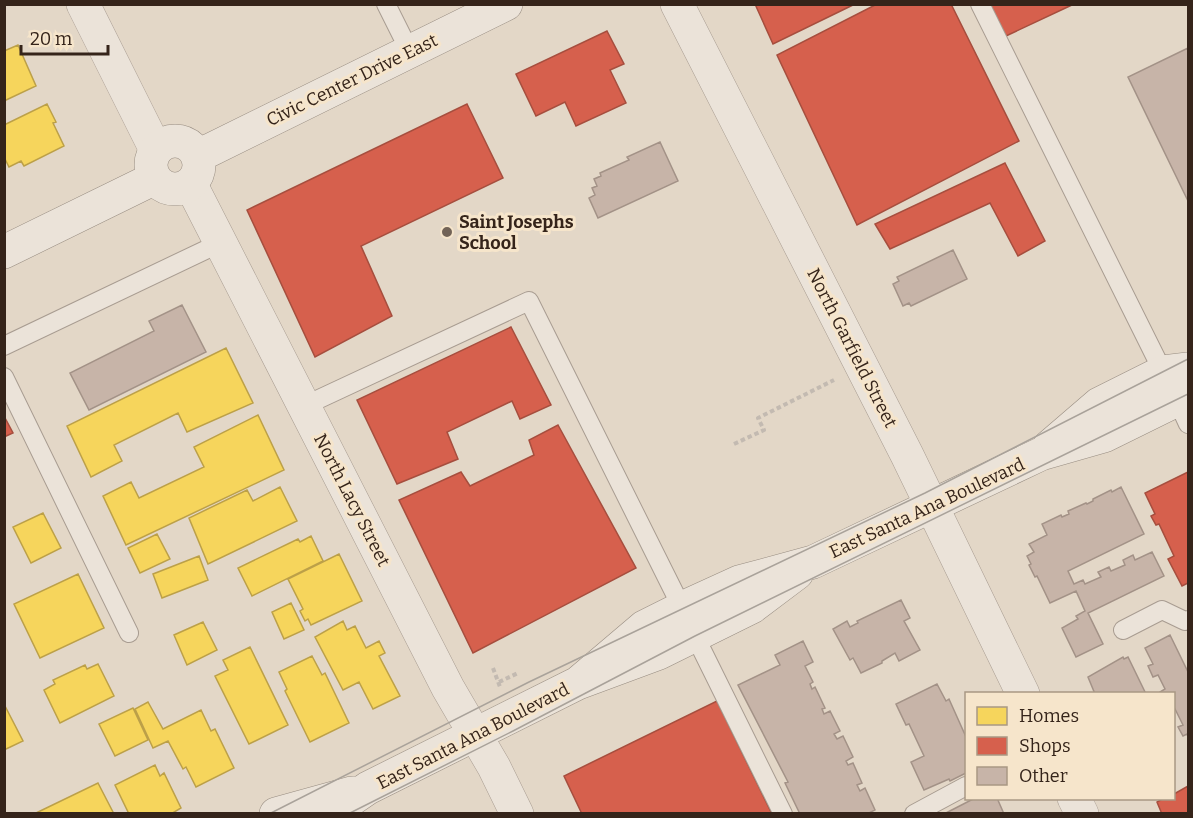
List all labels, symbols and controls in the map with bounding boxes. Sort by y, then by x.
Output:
scale bar [21,18,108,56]
text: 20 m [30,28,72,50]
street label: Civic Center Drive East [263,29,442,131]
place label: Saint Josephs School [459,211,574,254]
marker: Saint Josephs School [440,225,454,239]
street label: North Garfield Street [802,265,902,432]
street label: North Lacy Street [309,430,395,570]
street label: East Santa Ana Boulevard [826,453,1028,563]
street label: East Santa Ana Boulevard [373,678,573,794]
legend [965,692,1175,800]
text: Homes [1019,705,1079,727]
text: Shops [1019,735,1071,757]
text: Other [1019,765,1068,787]

